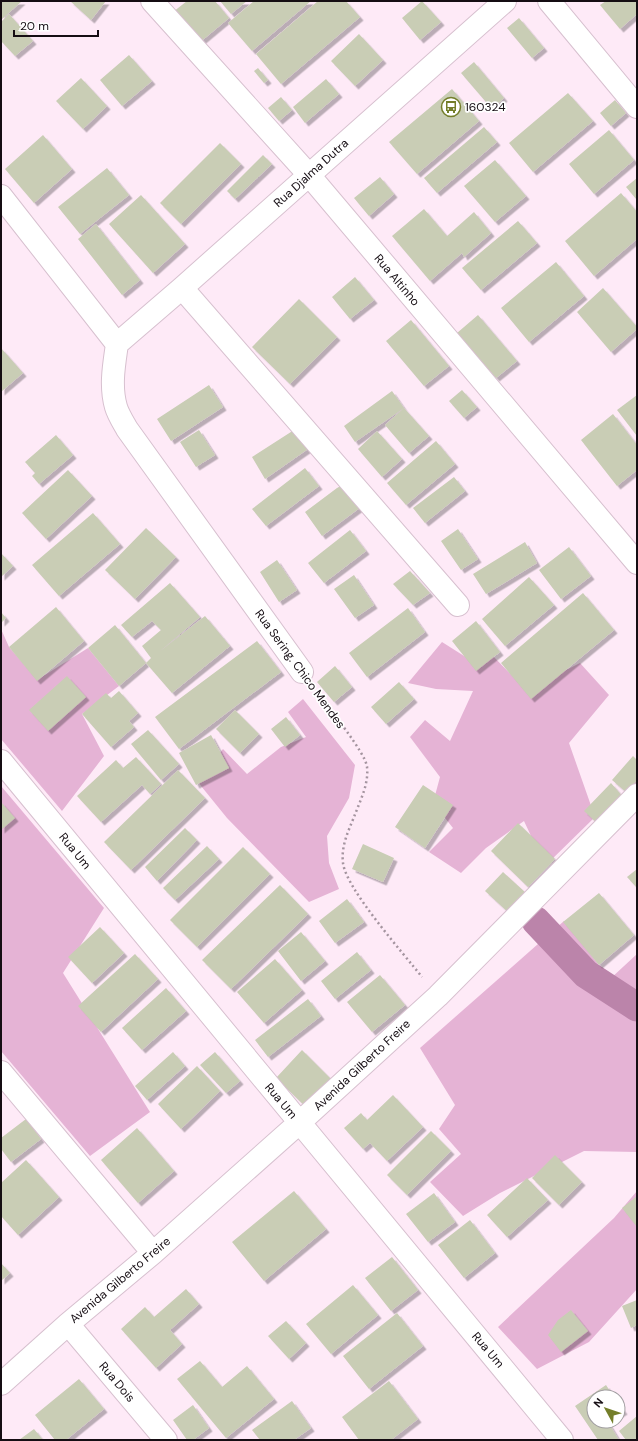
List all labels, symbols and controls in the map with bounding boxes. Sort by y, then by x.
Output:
scale bar [14,12,98,38]
text: 20 m [20,18,49,34]
bus stop icon: 160324 [440,96,462,118]
place label: 160324 [465,99,506,115]
street label: Rua Djalma Dutra [270,135,352,211]
street label: Rua Altinho [371,251,423,309]
street label: Rua Sering. Chico Mendes [251,606,349,732]
street label: Rua Um [55,830,95,872]
street label: Avenida Gilberto Freire [310,1016,414,1114]
street label: Rua Um [261,1080,301,1122]
street label: Avenida Gilberto Freire [66,1233,174,1327]
street label: Rua Um [468,1329,508,1371]
street label: Rua Dois [95,1358,139,1406]
north arrow [586,1389,626,1429]
text: N [590,1395,606,1410]

